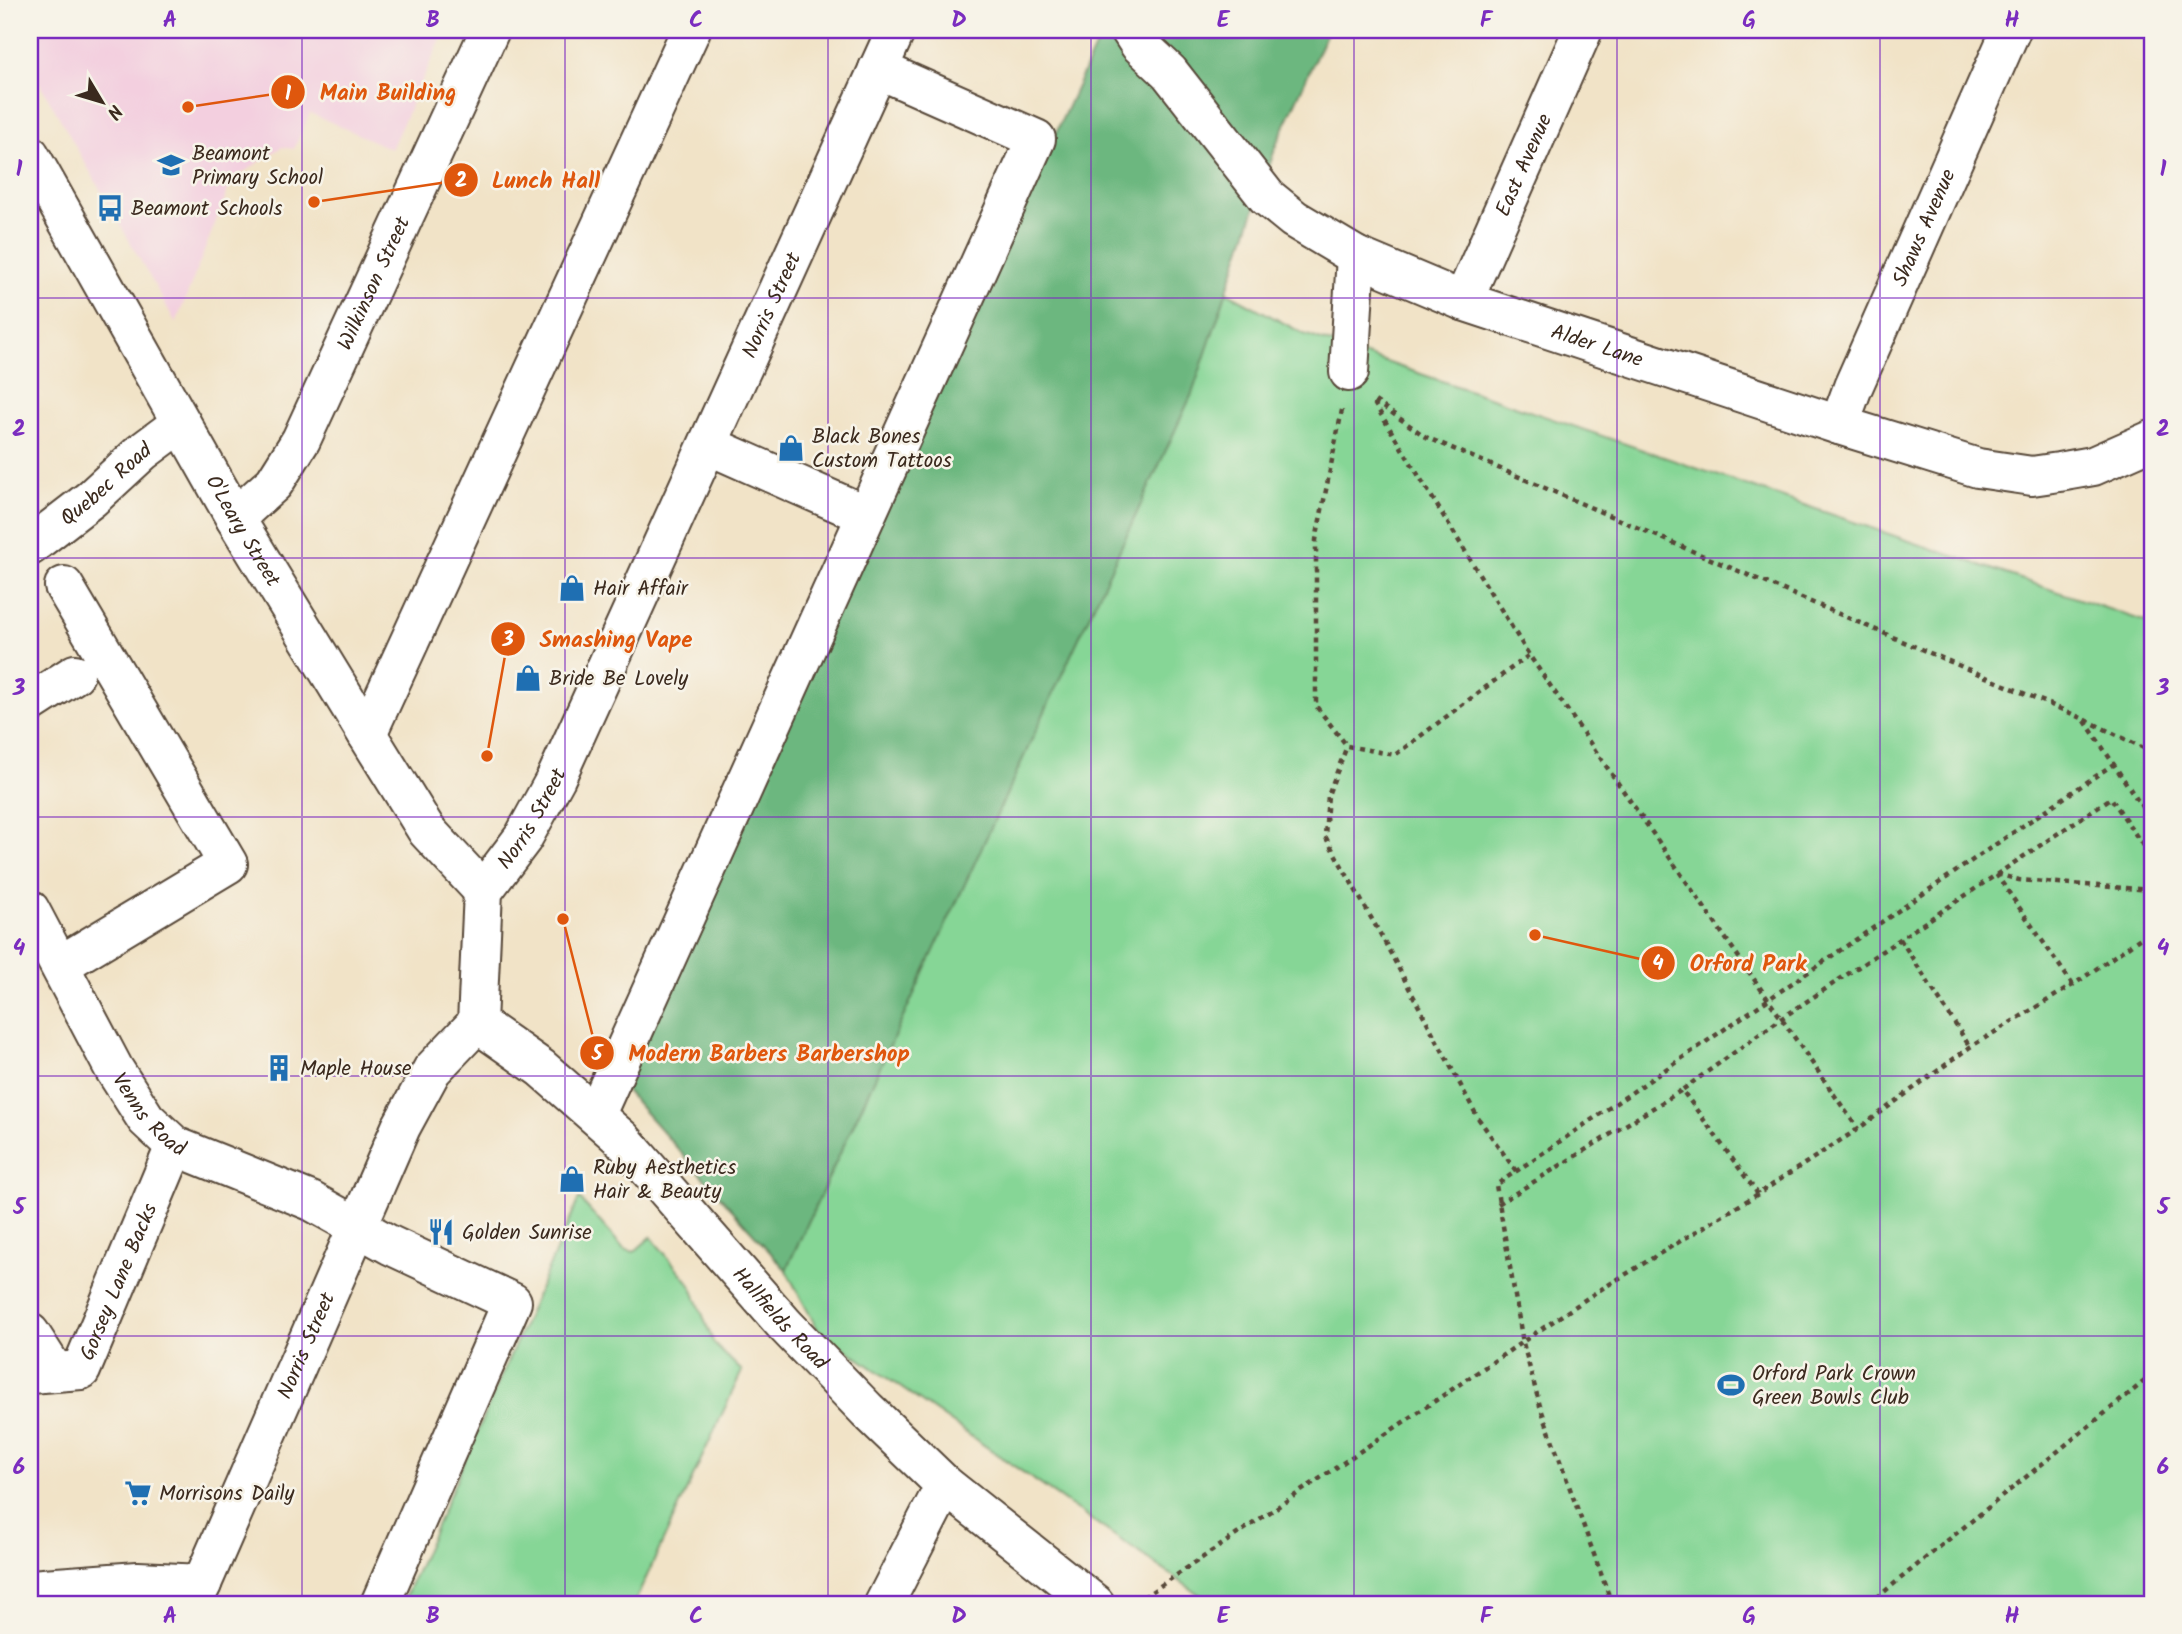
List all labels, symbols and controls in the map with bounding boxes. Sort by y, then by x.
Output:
text: A [163,3,177,39]
text: B [426,3,440,39]
text: C [689,3,703,39]
text: D [951,3,967,39]
text: E [1217,3,1231,39]
text: F [1480,3,1494,39]
text: G [1742,3,1756,39]
text: H [2005,3,2020,39]
north arrow [66,66,136,136]
callout: Main Building [271,70,470,114]
text: Main Building [320,76,456,112]
text: 1 [285,78,292,111]
text: N [98,97,129,125]
street label: East Avenue [1487,108,1562,222]
place label: Beamont Primary School [192,138,323,195]
school or university icon: Beamont Primary School [156,150,186,180]
text: 1 [16,152,23,188]
text: 1 [2160,152,2167,188]
callout: Lunch Hall [443,158,615,202]
street label: Shaws Avenue [1884,163,1966,292]
text: Lunch Hall [492,164,601,200]
text: 2 [455,165,467,198]
bus stop icon: Beamont Schools [95,193,125,223]
place label: Beamont Schools [131,193,283,226]
street label: Wilkinson Street [330,211,420,356]
street label: Norris Street [734,246,811,364]
street label: Alder Lane [1546,316,1648,377]
text: 2 [12,412,26,448]
text: 2 [2156,412,2170,448]
place label: Black Bones Custom Tattoos [812,421,952,478]
shop icon: Black Bones Custom Tattoos [776,433,806,463]
street label: Quebec Road [54,435,160,535]
street label: O'Leary Street [196,469,289,594]
shop icon: Hair Affair [557,573,587,603]
place label: Hair Affair [593,573,689,606]
callout: Smashing Vape [491,617,707,661]
text: Smashing Vape [539,623,693,659]
text: 3 [501,624,514,657]
shop icon: Bride Be Lovely [513,663,543,693]
place label: Bride Be Lovely [549,663,688,696]
text: 3 [12,671,26,707]
text: 3 [2156,671,2170,707]
street label: Norris Street [490,763,577,877]
text: 4 [13,931,26,967]
text: 4 [2157,931,2170,967]
callout: Orford Park [1641,941,1820,985]
text: Orford Park [1690,947,1807,983]
text: 4 [1652,948,1664,981]
callout: Modern Barbers Barbershop [579,1031,924,1075]
text: Modern Barbers Barbershop [628,1037,910,1073]
text: 5 [591,1038,605,1071]
building icon: Maple House [264,1053,294,1083]
place label: Maple House [300,1053,412,1086]
street label: Venns Road [103,1067,191,1167]
place label: Ruby Aesthetics Hair & Beauty [593,1152,736,1209]
shop icon: Ruby Aesthetics Hair & Beauty [557,1164,587,1194]
text: 5 [12,1190,27,1226]
text: 5 [2156,1190,2171,1226]
street label: Gorsey Lane Backs [72,1198,167,1366]
restaurant icon: Golden Sunrise [426,1217,456,1247]
place label: Golden Sunrise [462,1217,592,1250]
street label: Hallfields Road [723,1260,836,1379]
street label: Norris Street [269,1287,345,1405]
place label: Orford Park Crown Green Bowls Club [1752,1358,1916,1415]
sports icon: Orford Park Crown Green Bowls Club [1716,1370,1746,1400]
text: 6 [13,1450,25,1486]
text: 6 [2157,1450,2169,1486]
supermarket icon: Morrisons Daily [123,1478,153,1508]
place label: Morrisons Daily [159,1478,295,1511]
text: A [163,1599,177,1634]
text: B [426,1599,440,1634]
text: C [689,1599,703,1634]
text: D [951,1599,967,1634]
text: E [1217,1599,1231,1634]
text: F [1480,1599,1494,1634]
text: G [1742,1599,1756,1634]
text: H [2005,1599,2020,1634]

